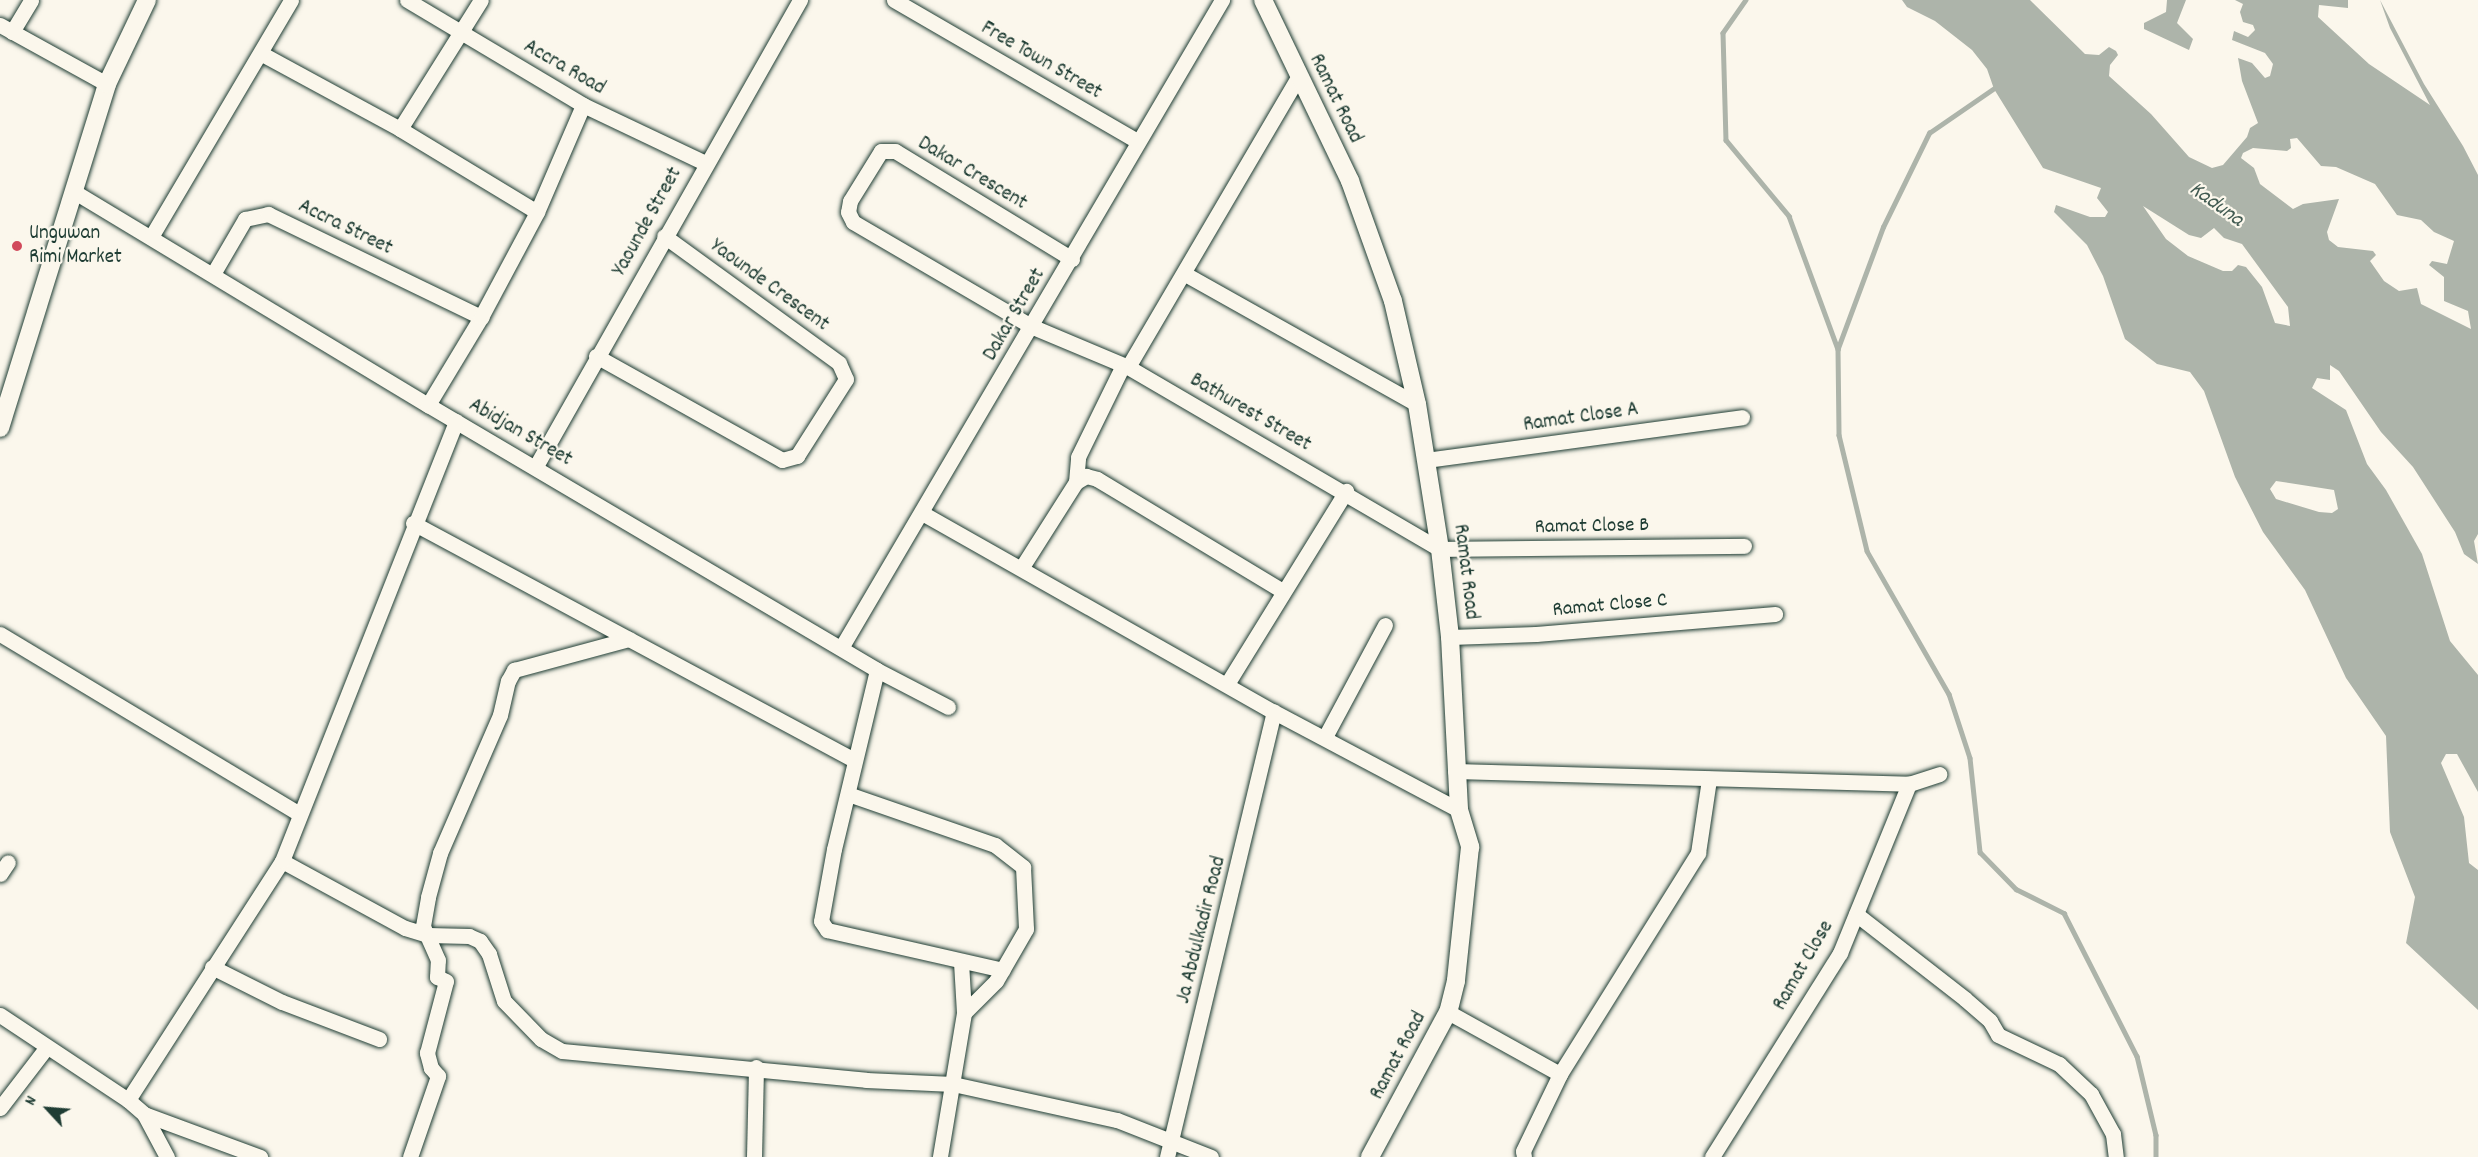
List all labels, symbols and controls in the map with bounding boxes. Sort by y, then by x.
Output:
street label: Free Town Street [976,16,1106,106]
street label: Accra Road [519,35,609,101]
street label: Ramat Road [1303,50,1367,148]
street label: Dakar Crescent [913,131,1031,217]
street label: Yaounde Street [608,163,688,281]
water label: Kaduna [2184,176,2248,234]
street label: Accra Street [294,194,396,262]
place label: Unguwan Rimi Market [29,221,122,271]
street label: Yaounde Crescent [705,234,833,338]
marker: Unguwan Rimi Market [10,239,24,253]
street label: Dakar Street [978,264,1052,366]
street label: Bathurest Street [1185,368,1315,458]
street label: Abidjan Street [464,393,576,473]
street label: Ramat Close A [1522,397,1640,439]
street label: Ramat Close B [1535,513,1649,541]
street label: Ramat Road [1447,523,1483,621]
street label: Ramat Close C [1552,588,1668,624]
street label: Ja Abdulkadir Road [1172,854,1232,1006]
street label: Ramat Close [1768,917,1840,1015]
street label: Ramat Road [1365,1008,1433,1104]
north arrow [18,1079,78,1139]
text: N [19,1092,43,1109]

